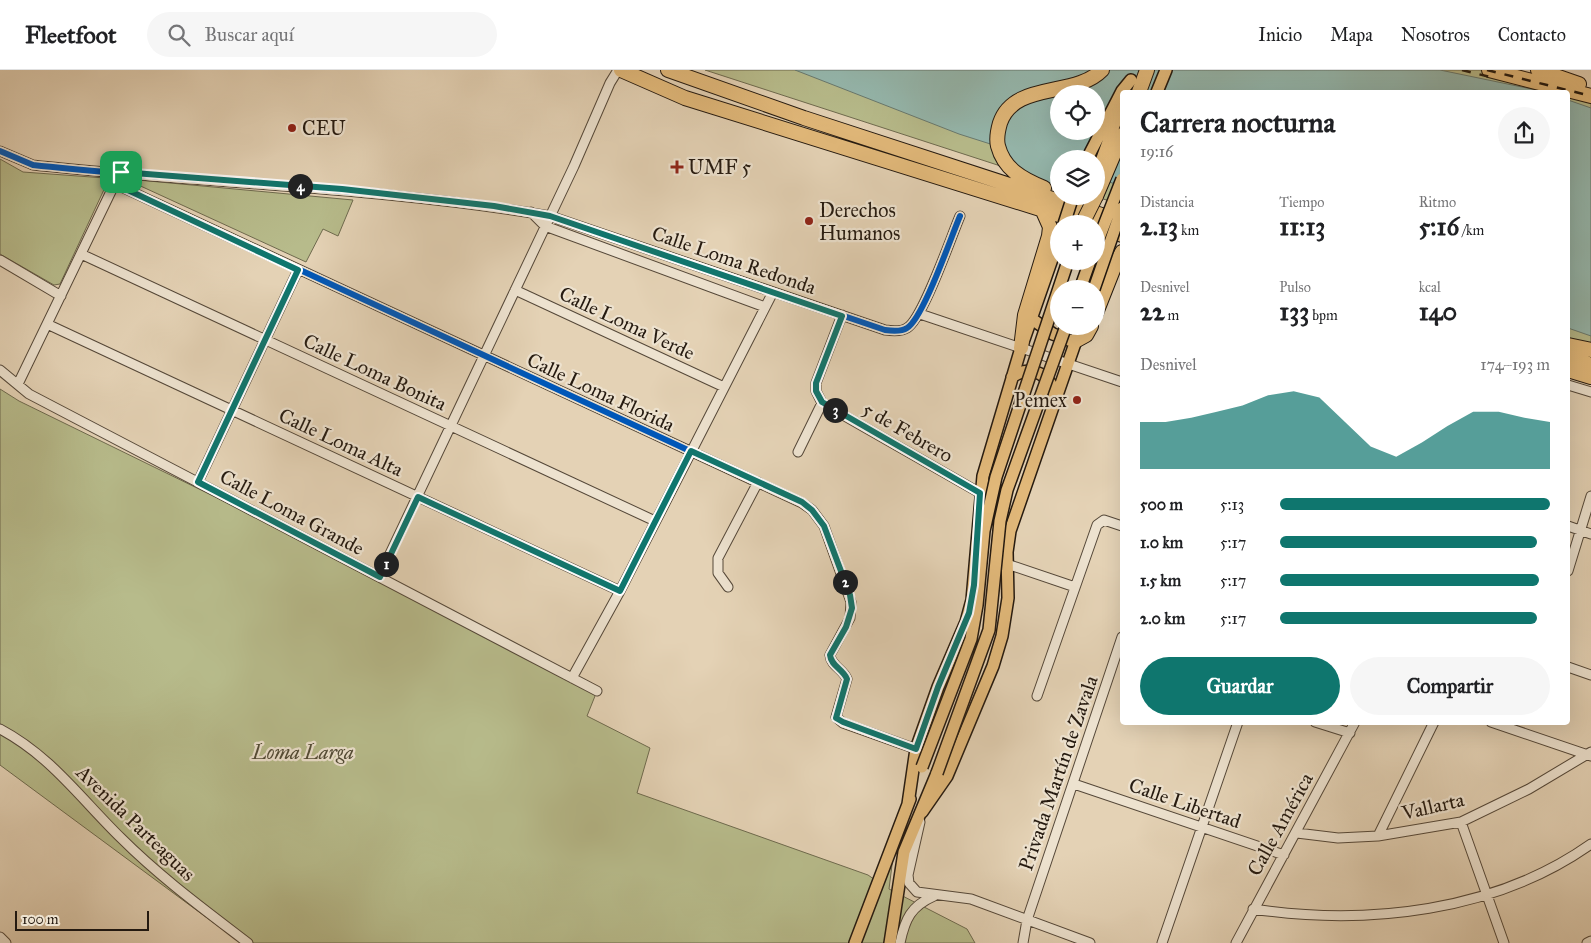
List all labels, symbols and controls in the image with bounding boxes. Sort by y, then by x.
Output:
search box [147,12,497,57]
text: Fleetfoot [25,20,117,50]
icon: search [165,21,193,49]
text: Buscar aquí [205,23,294,46]
text: Inicio [1258,24,1302,46]
text: Mapa [1330,24,1373,46]
text: Nosotros [1401,24,1470,46]
text: Contacto [1498,24,1566,46]
map controls [1050,85,1105,335]
button: locate [1050,85,1105,140]
text: Carrera nocturna [1140,105,1335,140]
button: share [1498,107,1550,159]
place label: CEU [302,116,346,140]
marker: CEU [286,122,298,134]
text: 19:16 [1140,142,1173,161]
button: layers [1050,150,1105,205]
pin [100,151,142,193]
place label: UMF 5 [688,155,751,179]
icon: arrive [107,158,135,186]
marker: UMF 5 [670,160,684,174]
pin: 4 [288,174,312,198]
text: 4 [297,178,304,195]
text: Distancia [1140,194,1194,211]
text: Tiempo [1279,194,1324,211]
text: Ritmo [1419,194,1456,211]
place label: Derechos Humanos [819,198,900,245]
text: 2.13 [1140,211,1178,242]
text: 11:13 [1279,211,1325,242]
text: 5:16 [1419,211,1459,242]
marker: Derechos Humanos [803,215,815,227]
button: + [1050,215,1105,270]
street label: Calle Loma Redonda [649,221,820,299]
text: km [1178,222,1199,239]
text: /km [1459,222,1484,239]
text: Desnivel [1140,279,1189,296]
text: Pulso [1279,279,1311,296]
text: kcal [1419,279,1441,296]
button: − [1050,280,1105,335]
street label: Calle Loma Verde [556,281,698,365]
text: 22 [1140,296,1165,327]
text: 133 [1279,296,1309,327]
text: 140 [1419,296,1457,327]
text: m [1165,307,1179,324]
text: bpm [1309,307,1338,324]
street label: Calle Loma Bonita [300,328,451,416]
street label: Calle Loma Florida [523,347,679,437]
text: Desnivel [1140,355,1196,374]
text: 174–193 m [1480,355,1550,374]
place label: Pemex [1014,388,1067,412]
marker: Pemex [1071,394,1083,406]
street label: 5 de Febrero [859,397,957,467]
pin: 3 [822,398,848,422]
text: 3 [833,402,838,419]
street label: Calle Loma Alta [275,403,407,481]
street label: Calle Loma Grande [216,464,368,560]
text: 500 m [1140,495,1183,514]
text: 5:13 [1220,495,1244,514]
text: 1.0 km [1140,533,1183,552]
text: 5:17 [1220,533,1246,552]
pin: 1 [374,552,398,576]
text: 1 [384,556,389,573]
pin: 2 [832,570,858,594]
text: 1.5 km [1140,571,1181,590]
text: 5:17 [1220,571,1246,590]
text: 2 [842,574,849,591]
text: 2.0 km [1140,609,1185,628]
text: 5:17 [1220,609,1246,628]
button: Guardar [1140,657,1340,715]
button: Compartir [1350,657,1550,715]
street label: Privada Martín de Zavala [1013,672,1103,874]
park label: Loma Larga [251,740,354,764]
street label: Avenida Parteaguas [70,759,201,887]
street label: Calle América [1242,768,1318,880]
street label: Calle Libertad [1126,773,1244,833]
street label: Vallarta [1399,787,1467,825]
scale bar [15,908,149,931]
text: 100 m [22,911,59,928]

